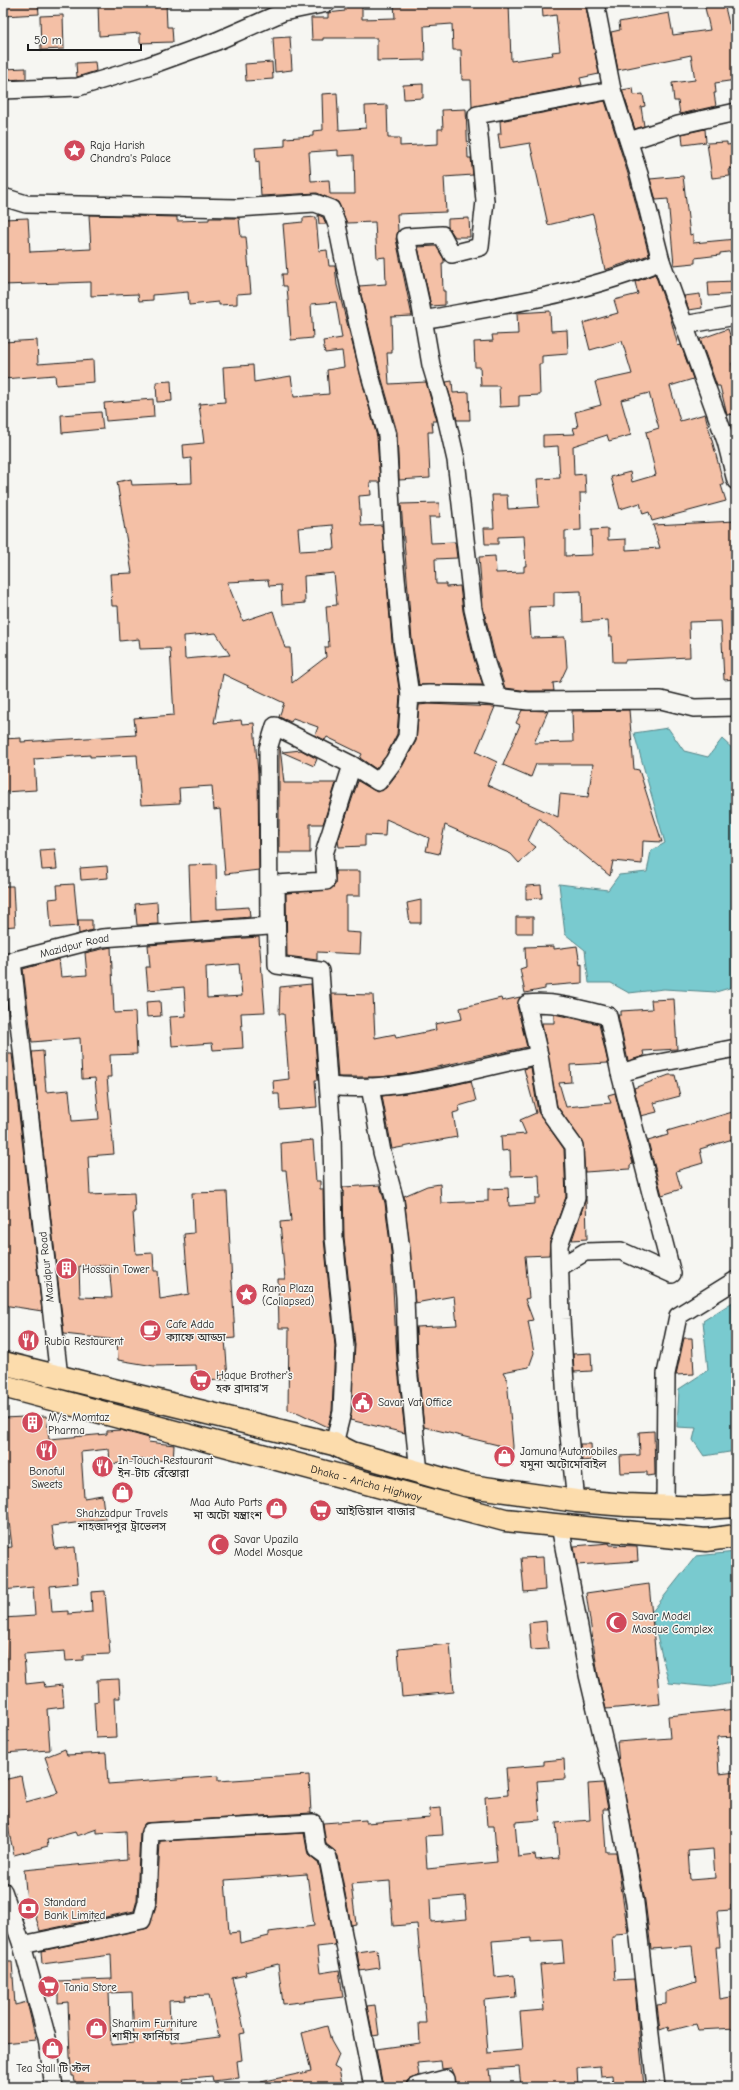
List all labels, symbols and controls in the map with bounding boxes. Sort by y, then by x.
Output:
scale bar [28,26,141,52]
text: 50 m [34,33,62,47]
place icon: Raja Harish Chandra's Palace [62,138,88,164]
place label: Raja Harish Chandra's Palace [90,139,171,165]
street label: Mazidpur Road [38,931,110,961]
street label: Mazidpur Road [36,1231,57,1303]
building icon: Hossain Tower [53,1256,79,1282]
place label: Hossain Tower [82,1263,150,1276]
place icon: Rana Plaza (Collapsed) [234,1281,260,1307]
place label: Rana Plaza (Collapsed) [262,1282,315,1308]
cafe icon: Cafe Adda ক্যাফে আড্ডা [137,1317,163,1343]
place label: Cafe Adda ক্যাফে আড্ডা [165,1318,227,1344]
restaurant icon: Rubia Restaurent [16,1328,42,1354]
place label: Rubia Restaurent [44,1335,124,1348]
supermarket icon: Haque Brother's হক ব্রাদার'স [187,1368,213,1394]
place label: Haque Brother's হক ব্রাদার'স [215,1369,293,1395]
public building icon: Savar Vat Office [349,1389,375,1415]
place label: Savar Vat Office [378,1396,453,1409]
building icon: M/s. Momtaz Pharma [20,1410,46,1436]
place label: M/s. Momtaz Pharma [48,1411,110,1437]
restaurant icon: Bonoful Sweets [34,1438,60,1464]
shop icon: Jamuna Automobiles যমুনা অটোমোবাইল [492,1444,518,1470]
place label: Jamuna Automobiles যমুনা অটোমোবাইল [519,1445,618,1471]
restaurant icon: In-Touch Restaurant ইন-টাচ রেঁস্তোরা [90,1453,116,1479]
place label: In-Touch Restaurant ইন-টাচ রেঁস্তোরা [117,1454,214,1480]
street label: Dhaka - Aricha Highway [309,1462,423,1504]
place label: Bonoful Sweets [29,1465,65,1491]
shop icon: Shahzadpur Travels শাহজাদপুর ট্রাভেলস [109,1480,135,1506]
shop icon: Maa Auto Parts মা অটো যন্ত্রাংশ [264,1495,290,1521]
place label: Maa Auto Parts মা অটো যন্ত্রাংশ [190,1496,263,1522]
supermarket icon: আইডিয়াল বাজার [307,1498,333,1524]
place label: আইডিয়াল বাজার [335,1505,416,1518]
place label: Shahzadpur Travels শাহজাদপুর ট্রাভেলস [76,1507,168,1533]
mosque icon: Savar Upazila Model Mosque [206,1532,232,1558]
place label: Savar Upazila Model Mosque [234,1533,303,1559]
mosque icon: Savar Model Mosque Complex [603,1609,629,1635]
place label: Savar Model Mosque Complex [632,1610,713,1636]
bank icon: Standard Bank Limited [16,1895,42,1921]
place label: Standard Bank Limited [44,1896,106,1922]
supermarket icon: Tania Store [35,1974,61,2000]
place label: Tania Store [64,1981,117,1994]
shop icon: Shamim Furniture শামীম ফার্নিচার [83,2016,109,2042]
place label: Shamim Furniture শামীম ফার্নিচার [111,2017,198,2043]
shop icon: Tea Stall টি স্টল [40,2035,66,2061]
place label: Tea Stall টি স্টল [16,2062,91,2075]

